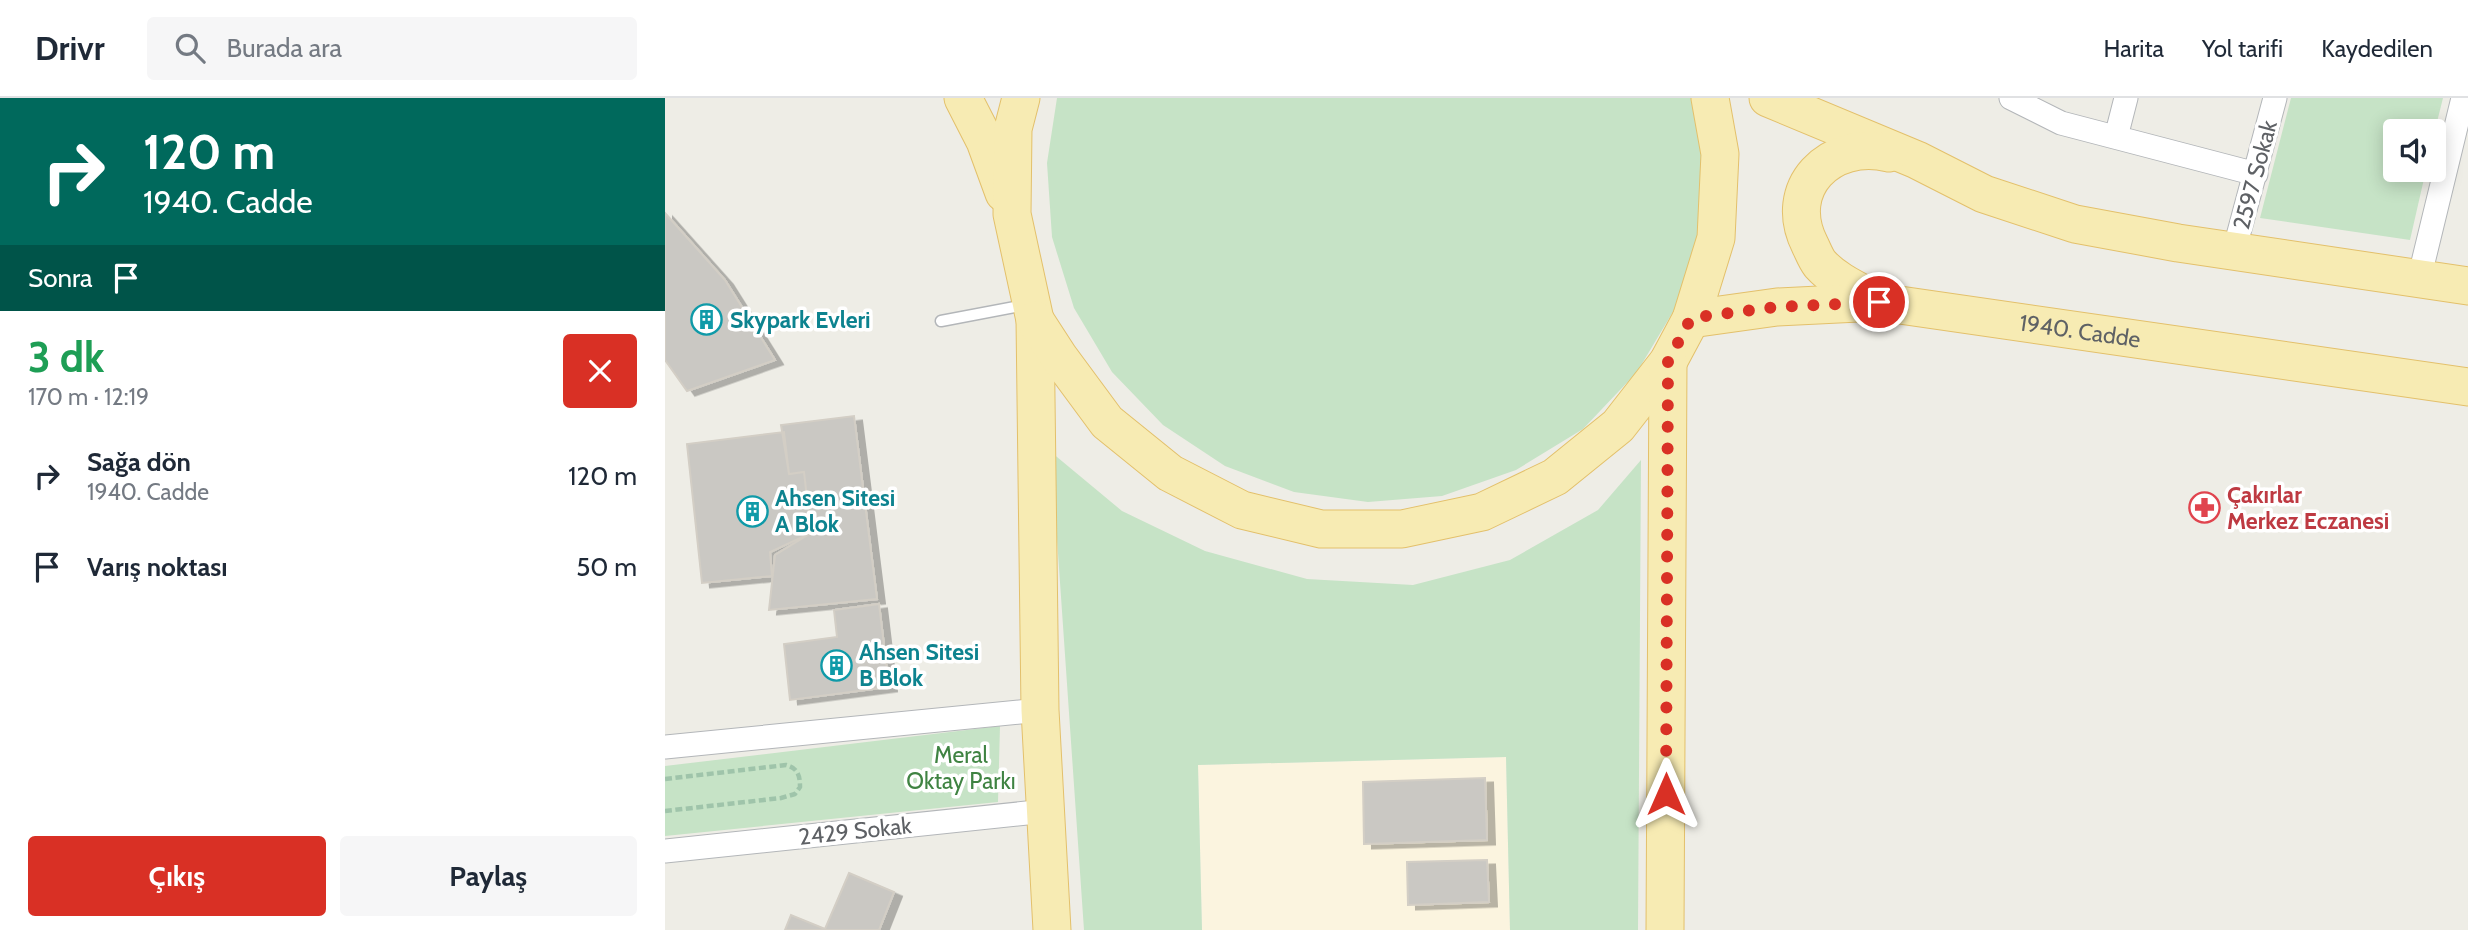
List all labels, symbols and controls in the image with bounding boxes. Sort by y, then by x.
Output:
search box [147,17,637,80]
text: Drivr [35,28,105,68]
icon: search [171,29,209,67]
text: Burada ara [227,32,342,64]
text: Harita [2104,34,2164,63]
text: Yol tarifi [2202,34,2283,63]
text: Kaydedilen [2321,34,2433,63]
street label: 2597 Sokak [2227,117,2283,233]
map controls [2383,119,2446,182]
button: sound [2383,119,2446,182]
text: 120 m [143,122,275,181]
icon: right [28,126,119,217]
text: 1940. Cadde [143,182,313,221]
icon: arrive [107,259,145,297]
text: Sonra [28,262,93,294]
pin [1849,272,1909,332]
icon: arrive [1860,283,1898,321]
building icon: Skypark Evleri [690,303,724,337]
place label: Skypark Evleri [730,306,871,334]
street label: 1940. Cadde [2018,308,2143,354]
text: 3 dk [28,331,104,383]
button: close [563,334,637,408]
text: 170 m · 12:19 [28,383,149,411]
text: Sağa dön [87,446,191,478]
icon: right [28,457,66,495]
text: 120 m [568,460,637,492]
text: 1940. Cadde [87,478,209,506]
place label: Çakırlar Merkez Eczanesi [2227,481,2389,535]
place label: Ahsen Sitesi A Blok [775,484,895,538]
pharmacy icon: Çakırlar Merkez Eczanesi [2187,491,2221,525]
building icon: Ahsen Sitesi A Blok [735,494,769,528]
icon: arrive [28,548,66,586]
text: Varış noktası [87,551,228,583]
text: 50 m [576,551,637,583]
place label: Ahsen Sitesi B Blok [859,638,979,692]
building icon: Ahsen Sitesi B Blok [819,648,853,682]
park label: Meral Oktay Parkı [906,741,1016,795]
position arrow [1629,757,1703,831]
street label: 2429 Sokak [797,811,913,851]
button: Çıkış [28,836,326,916]
button: Paylaş [340,836,637,916]

